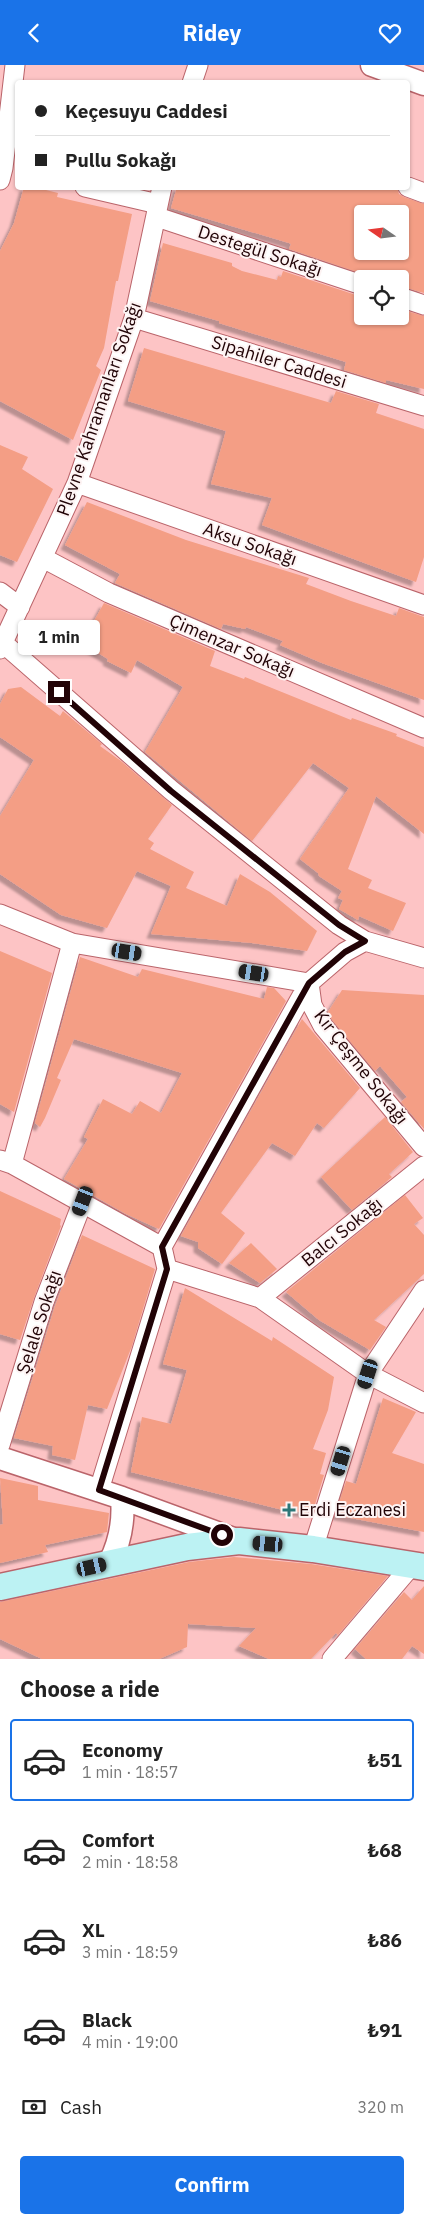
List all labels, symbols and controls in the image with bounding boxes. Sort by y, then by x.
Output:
text: Ridey [183,18,241,47]
icon: back [20,19,48,47]
icon: heart [376,19,404,47]
text: Keçesuyu Caddesi [65,99,228,123]
text: Pullu Sokağı [65,148,176,172]
north arrow [354,205,409,260]
map controls [354,205,409,325]
street label: Destegül Sokağı [195,220,325,281]
button: locate [354,270,409,325]
street label: Plevne Kahramanları Sokağı [51,299,146,519]
street label: Sipahiler Caddesi [209,330,350,393]
street label: Aksu Sokağı [200,517,300,570]
street label: Çimenzar Sokağı [166,609,298,682]
callout: 1 min [18,619,100,655]
text: 1 min [38,627,80,647]
route end [48,681,70,703]
car [111,942,142,962]
car [238,963,269,983]
street label: Kır Çeşme Sokağı [309,1005,414,1129]
car [70,1184,95,1218]
street label: Balcı Sokağı [296,1192,387,1271]
street label: Şelale Sokağı [11,1267,66,1377]
car [356,1357,379,1391]
car [329,1444,352,1478]
place label: Erdi Eczanesi [299,1498,406,1521]
marker: Erdi Eczanesi [283,1504,295,1516]
route start [211,1524,233,1546]
car [252,1535,283,1553]
car [75,1556,108,1578]
text: Choose a ride [20,1674,160,1703]
icon: car [22,1738,67,1783]
text: Economy [82,1738,163,1762]
text: ₺51 [368,1748,402,1772]
text: 1 min · 18:57 [82,1762,178,1782]
icon: car [22,1828,67,1873]
text: Comfort [82,1828,155,1852]
text: ₺68 [368,1838,402,1862]
text: 2 min · 18:58 [82,1852,178,1872]
icon: car [22,1918,67,1963]
text: XL [82,1918,105,1942]
text: ₺86 [368,1928,402,1952]
text: 3 min · 18:59 [82,1942,178,1962]
icon: car [22,2008,67,2053]
text: Black [82,2008,132,2032]
text: ₺91 [368,2018,402,2042]
text: 4 min · 19:00 [82,2032,178,2052]
icon: cash [20,2093,48,2121]
text: Cash [60,2095,102,2119]
text: 320 m [357,2097,404,2117]
button: Confirm [20,2156,404,2214]

